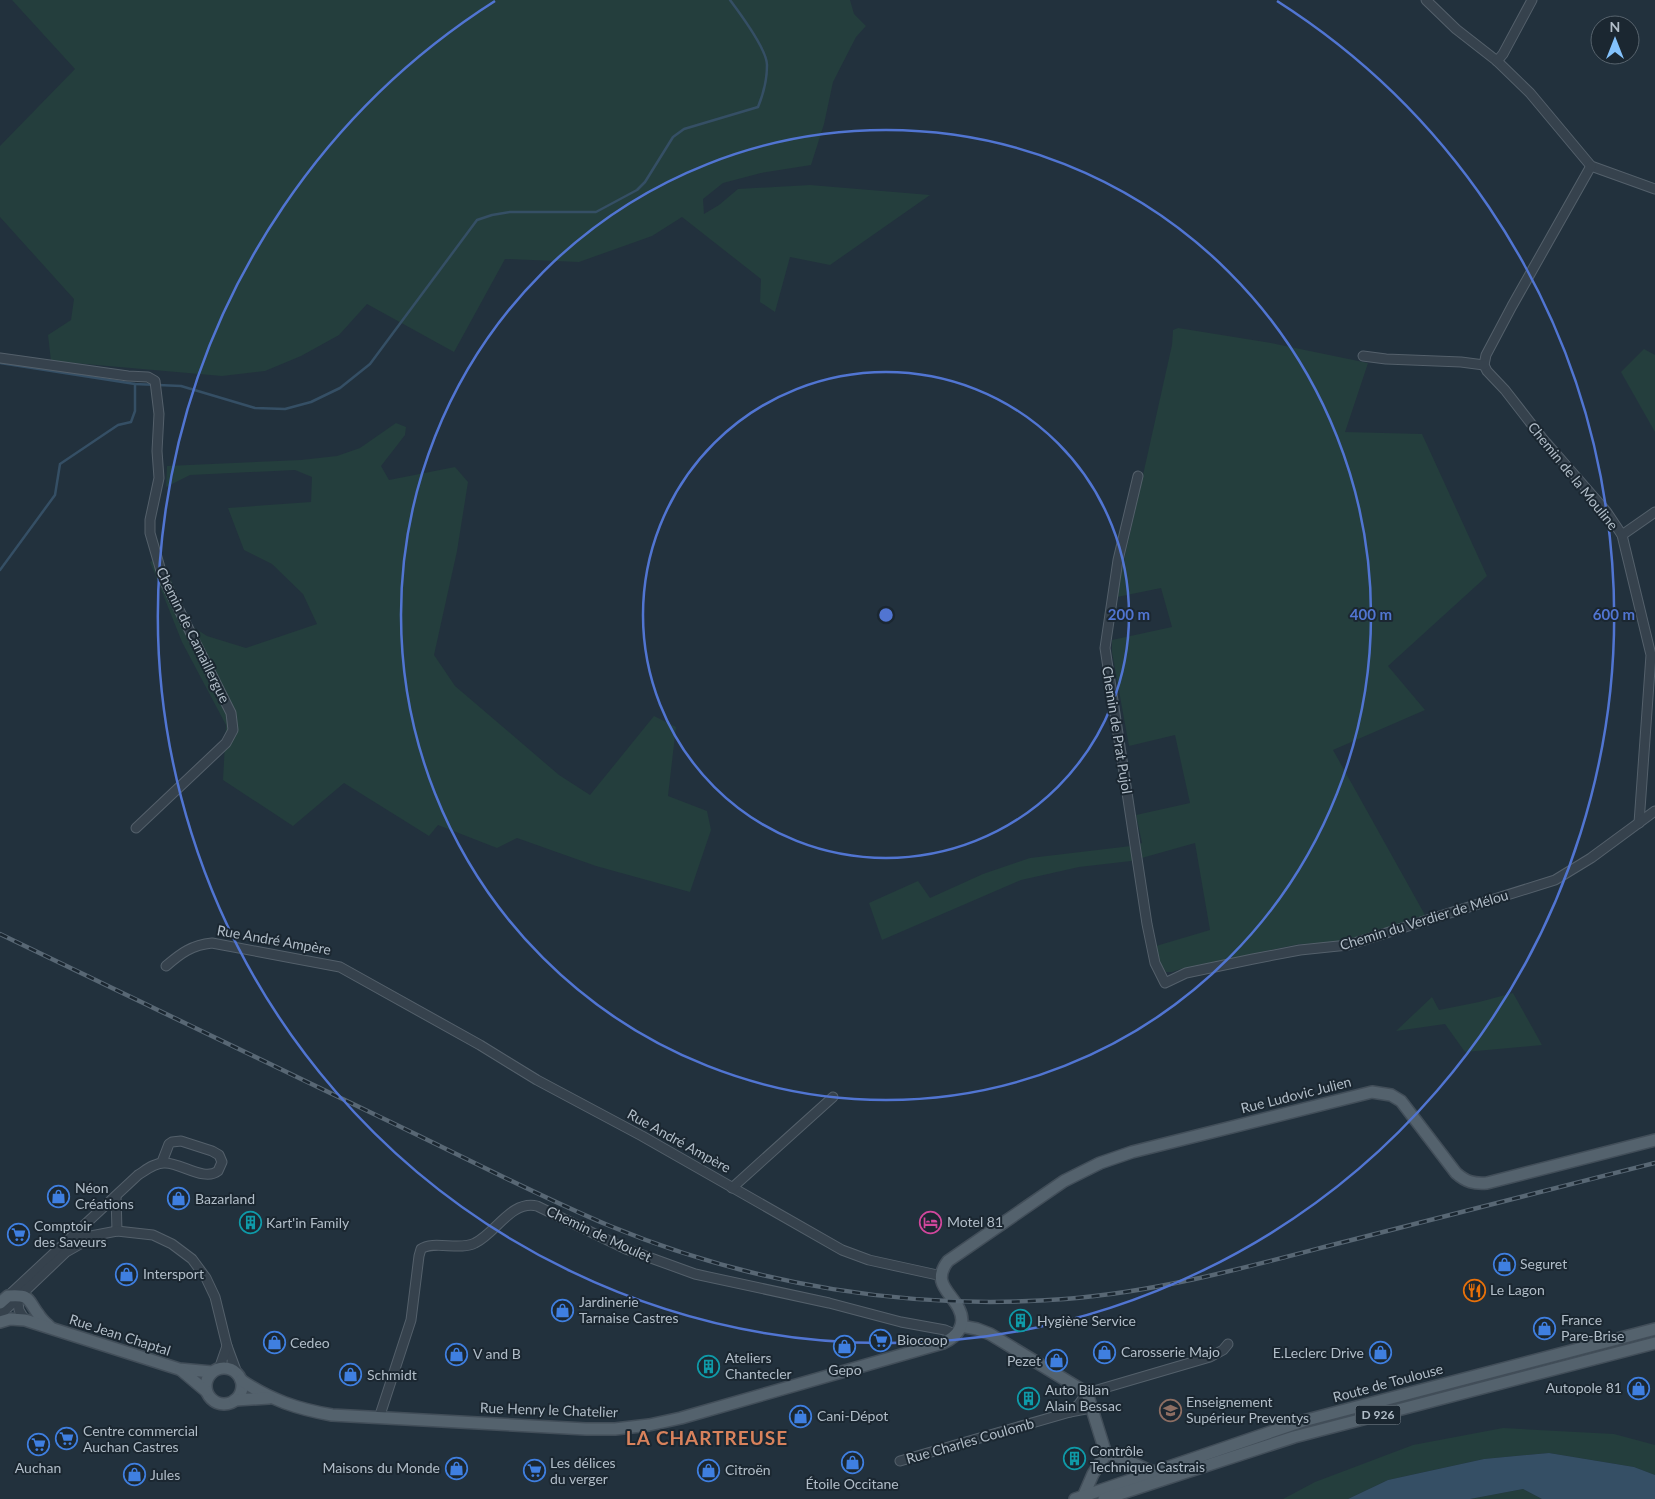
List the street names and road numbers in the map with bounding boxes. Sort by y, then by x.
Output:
street label: Chemin de la Mouline [1525,418,1622,533]
street label: Chemin de Camaillergue [153,564,234,706]
street label: Chemin de Prat Pujol [1099,665,1136,795]
street label: Chemin du Verdier de Mélou [1338,886,1510,953]
street label: Rue André Ampère [216,921,332,958]
street label: Rue Ludovic Julien [1239,1073,1353,1116]
street label: Rue André Ampère [625,1105,734,1176]
street label: Chemin de Moulet [544,1202,654,1265]
street label: Rue Jean Chaptal [67,1310,173,1359]
street label: Route de Toulouse [1331,1360,1445,1405]
street label: Rue Henry le Chatelier [480,1399,618,1420]
road number: D 926 [1356,1406,1400,1424]
street label: Rue Charles Coulomb [904,1414,1036,1467]

